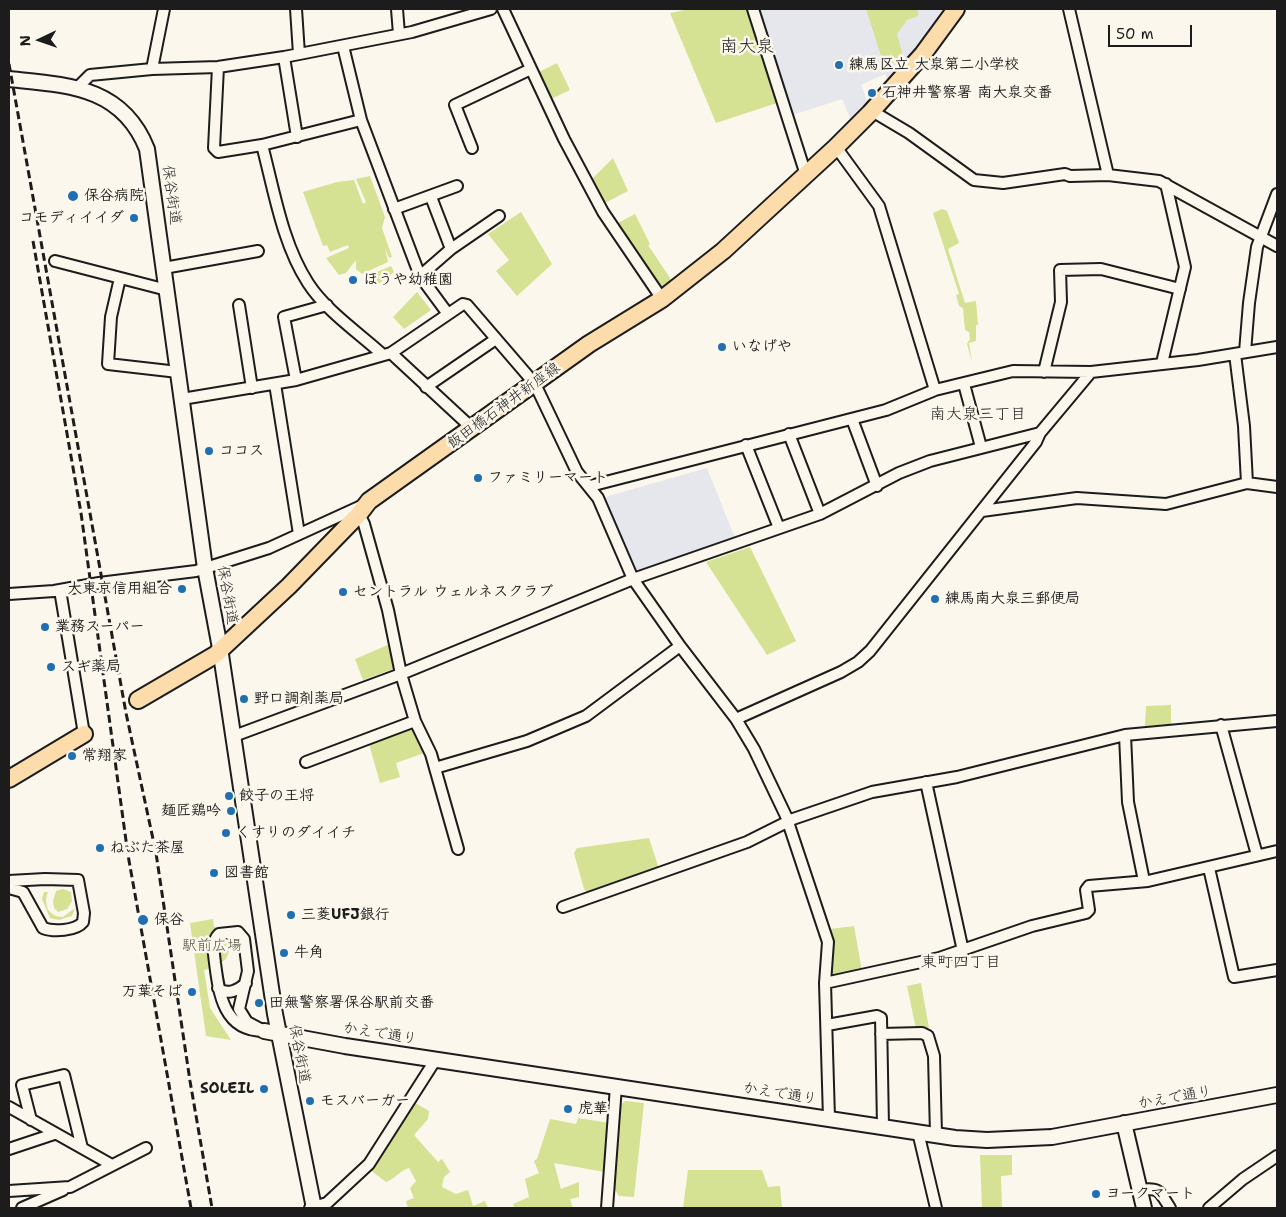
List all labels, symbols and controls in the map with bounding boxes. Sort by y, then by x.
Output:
north arrow [15,15,65,65]
scale bar [1111,15,1195,47]
text: 50 m [1116,24,1154,44]
text: N [16,35,34,47]
district label: 南大泉 [720,36,774,58]
place label: 練馬区立 大泉第二小学校 [849,56,1019,74]
marker: 練馬区立 大泉第二小学校 [833,59,845,71]
place label: 石神井警察署 南大泉交番 [882,84,1052,102]
marker: 石神井警察署 南大泉交番 [866,87,878,99]
street label: 保谷街道 [158,164,184,226]
place label: 保谷病院 [84,187,144,205]
marker: 保谷病院 [66,189,80,203]
place label: コモディイイダ [19,209,124,227]
marker: コモディイイダ [128,212,140,224]
place label: ほうや幼稚園 [363,271,453,289]
marker: ほうや幼稚園 [347,274,359,286]
place label: いなげや [732,338,792,356]
marker: いなげや [716,341,728,353]
street label: 飯田橋石神井新座線 [444,359,564,453]
district label: 南大泉三丁目 [930,405,1026,425]
place label: ココス [219,442,264,460]
marker: ココス [203,445,215,457]
place label: ファミリーマート [488,469,608,487]
marker: ファミリーマート [472,472,484,484]
street label: 保谷街道 [213,564,241,626]
place label: 大東京信用組合 [67,580,172,598]
marker: 大東京信用組合 [176,583,188,595]
place label: セントラル ウェルネスクラブ [353,583,553,601]
marker: セントラル ウェルネスクラブ [337,586,349,598]
place label: 練馬南大泉三郵便局 [945,590,1080,608]
marker: 練馬南大泉三郵便局 [929,593,941,605]
place label: 業務スーパー [55,618,144,636]
marker: 業務スーパー [39,621,51,633]
place label: スギ薬局 [61,658,121,676]
marker: スギ薬局 [45,661,57,673]
place label: 野口調剤薬局 [254,690,344,708]
marker: 野口調剤薬局 [238,693,250,705]
place label: 常翔家 [82,747,127,765]
marker: 常翔家 [66,750,78,762]
place label: 餃子の王将 [239,787,314,805]
marker: 餃子の王将 [223,790,235,802]
place label: 麺匠鶏吟 [161,802,221,820]
marker: 麺匠鶏吟 [225,805,237,817]
place label: くすりのダイイチ [236,824,356,842]
marker: くすりのダイイチ [220,827,232,839]
place label: ねぶた茶屋 [110,839,185,857]
marker: ねぶた茶屋 [94,842,106,854]
place label: 図書館 [224,864,269,882]
marker: 図書館 [208,867,220,879]
place label: 三菱UFJ銀行 [301,906,390,924]
marker: 三菱UFJ銀行 [285,909,297,921]
place label: 保谷 [154,911,184,929]
marker: 保谷 [136,913,150,927]
park label: 駅前広場 [182,937,242,955]
place label: 牛角 [294,944,324,962]
marker: 牛角 [278,947,290,959]
district label: 東町四丁目 [921,953,1001,973]
place label: 万葉そば [122,983,182,1001]
marker: 万葉そば [186,986,198,998]
place label: 田無警察署保谷駅前交番 [269,994,434,1012]
marker: 田無警察署保谷駅前交番 [253,997,265,1009]
street label: かえで通り [342,1019,418,1049]
street label: 保谷街道 [284,1023,314,1085]
street label: かえで通り [742,1079,818,1109]
place label: SOLEIL [200,1080,254,1098]
marker: SOLEIL [258,1083,270,1095]
street label: かえで通り [1137,1083,1213,1113]
place label: モスバーガー [320,1092,410,1110]
marker: モスバーガー [304,1095,316,1107]
place label: 虎華 [578,1100,608,1118]
marker: 虎華 [562,1103,574,1115]
place label: ヨークマート [1106,1185,1195,1203]
marker: ヨークマート [1090,1188,1102,1200]

